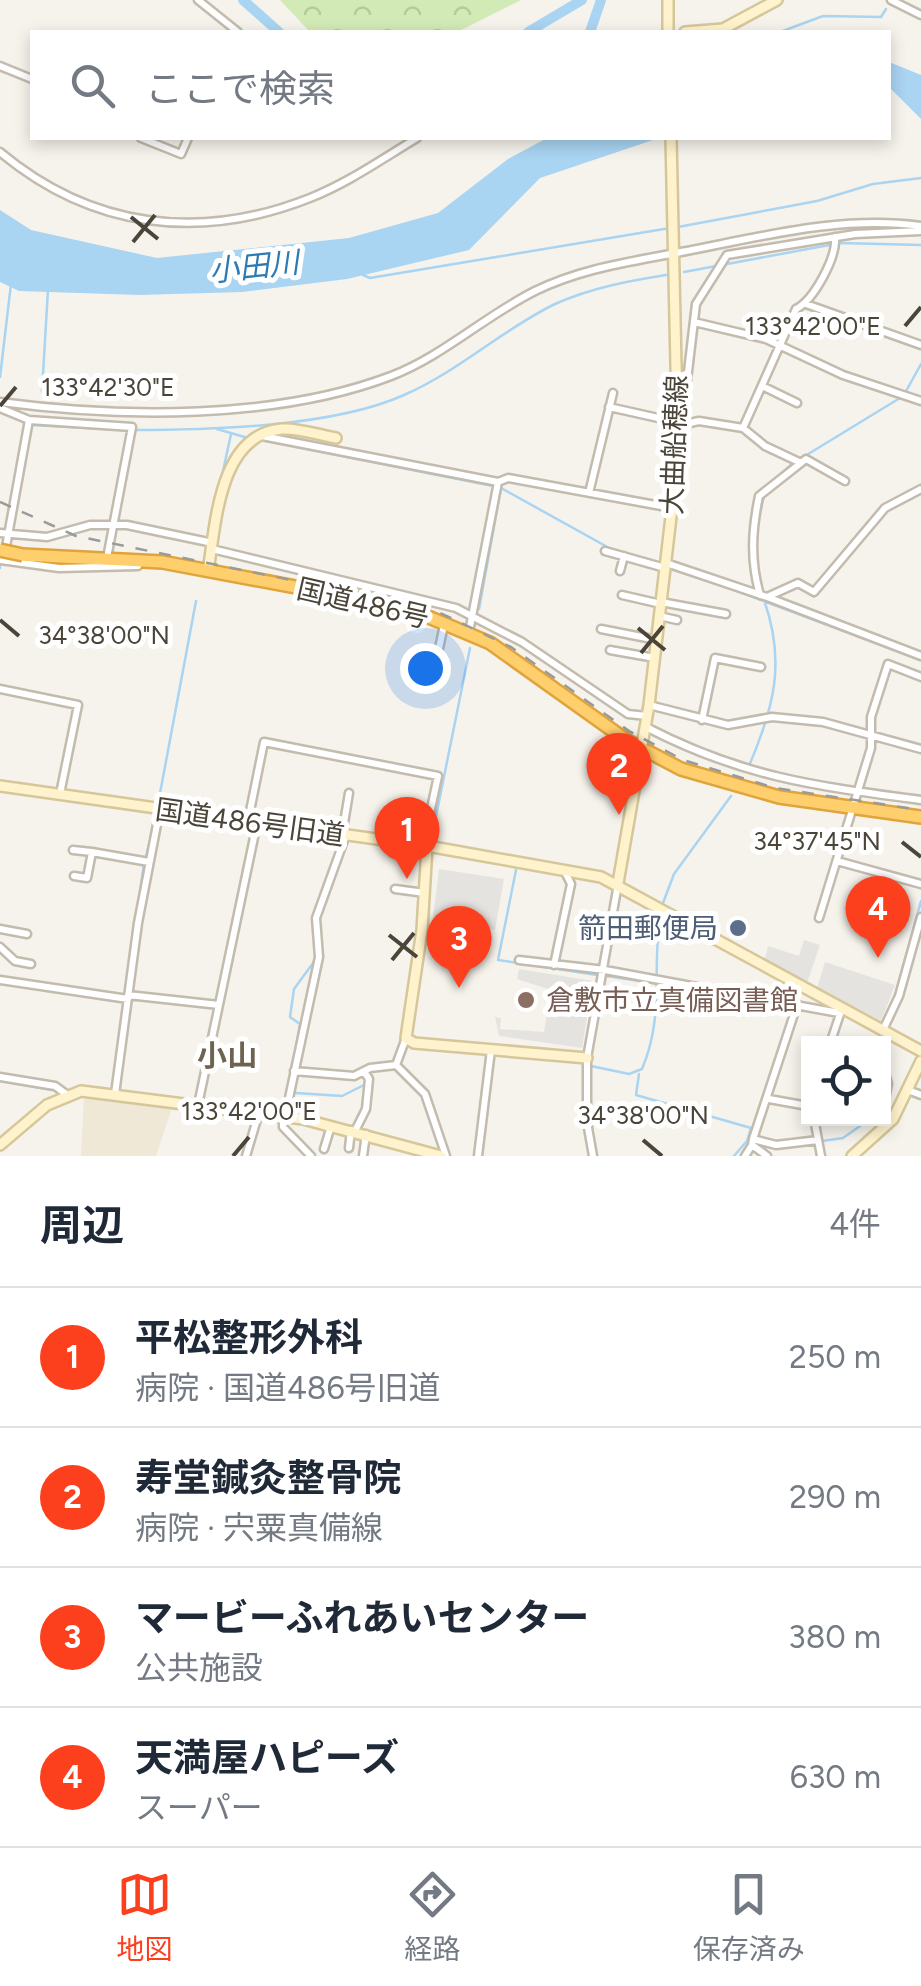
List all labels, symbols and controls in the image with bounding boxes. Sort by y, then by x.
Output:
search box [30,30,891,140]
icon: search [65,58,120,113]
text: ここで検索 [145,66,335,112]
water label: 小田川 [207,243,304,290]
text: 133°42'00"E [745,311,881,341]
text: 133°42'30"E [41,372,175,402]
street label: 大曲船穂線 [655,374,693,516]
street label: 国道486号 [294,571,432,635]
text: 34°38'00"N [38,620,170,650]
your location [400,643,451,694]
pin: 2 [586,732,652,815]
street label: 国道486号旧道 [153,792,347,852]
pin: 1 [374,796,440,879]
text: 34°37'45"N [753,826,881,856]
pin: 4 [846,876,910,958]
pin: 3 [426,906,492,988]
place label: 箭田郵便局 [578,911,718,945]
marker: 箭田郵便局 [727,917,749,939]
place label: 倉敷市立真備図書館 [546,983,798,1017]
marker: 倉敷市立真備図書館 [515,989,537,1011]
map controls [801,1036,891,1126]
button: locate [801,1036,891,1126]
district label: 小山 [197,1037,257,1074]
text: 133°42'00"E [181,1096,317,1126]
text: 34°38'00"N [577,1100,709,1130]
text: 周辺 [40,1200,124,1251]
text: 4件 [829,1205,881,1243]
text: 平松整形外科 [135,1315,363,1361]
text: 1 [66,1338,79,1376]
text: 250 m [789,1338,881,1376]
text: 病院 · 国道486号旧道 [135,1369,441,1407]
text: 寿堂鍼灸整骨院 [135,1455,401,1501]
text: 2 [63,1478,82,1516]
text: 290 m [789,1478,881,1516]
text: 病院 · 宍粟真備線 [135,1509,383,1547]
text: マービーふれあいセンター [135,1595,589,1641]
text: 3 [64,1618,81,1656]
text: 380 m [788,1618,881,1656]
text: 公共施設 [135,1649,263,1687]
text: 天満屋ハピーズ [135,1735,399,1781]
text: 4 [62,1758,83,1796]
text: 630 m [790,1758,881,1796]
text: スーパー [135,1789,263,1827]
tab: 地図 [116,1867,172,1967]
tab: 経路 [404,1867,461,1967]
tab: 保存済み [693,1867,805,1967]

